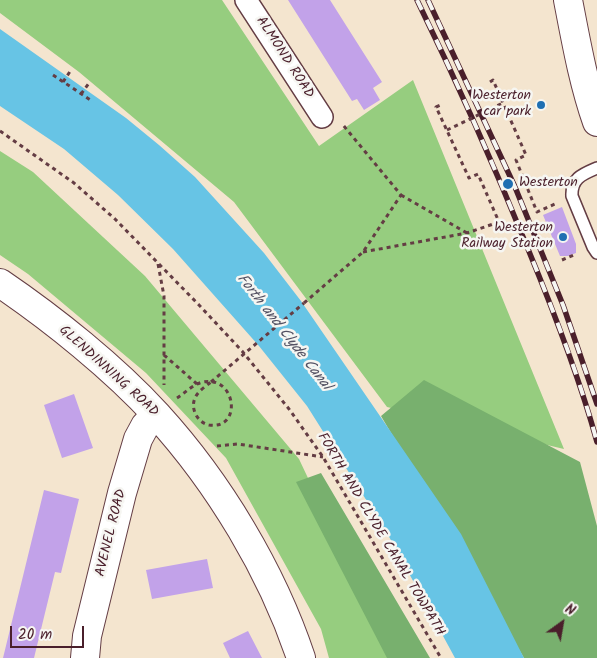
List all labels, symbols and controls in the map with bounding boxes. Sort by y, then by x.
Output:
street label: ALMOND ROAD [251,14,317,102]
place label: Westerton car park [472,89,531,121]
marker: Westerton car park [535,99,547,111]
place label: Westerton [519,176,578,192]
marker: Westerton [501,177,515,191]
place label: Westerton Railway Station [461,221,553,253]
marker: Westerton Railway Station [557,231,569,243]
water label: Forth and Clyde Canal [232,271,334,395]
street label: GLENDINNING ROAD [55,323,161,421]
street label: FORTH AND CLYDE CANAL TOWPATH [312,430,448,640]
street label: AVENEL ROAD [93,488,131,578]
north arrow [537,598,587,648]
text: N [560,599,580,622]
scale bar [12,616,86,648]
text: 20 m [18,623,52,647]

